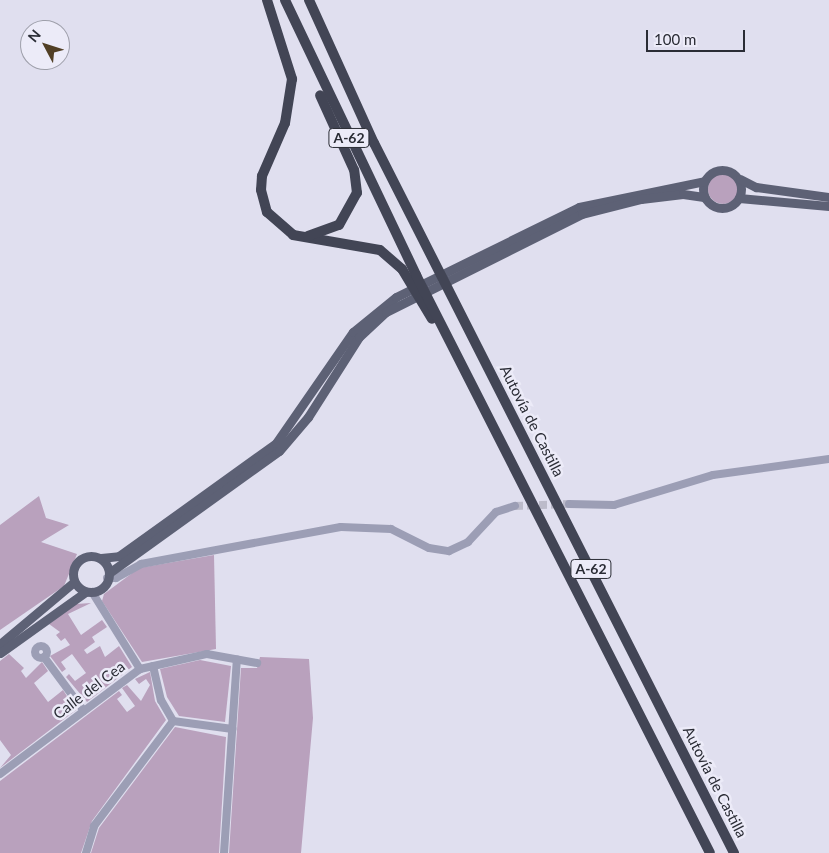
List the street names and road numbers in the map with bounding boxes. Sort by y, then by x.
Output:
road number: A-62 [328,126,370,150]
street label: Autovía de Castilla [496,362,568,480]
road number: A-62 [570,558,612,580]
street label: Calle del Cea [50,657,128,723]
street label: Autovía de Castilla [679,723,751,841]

